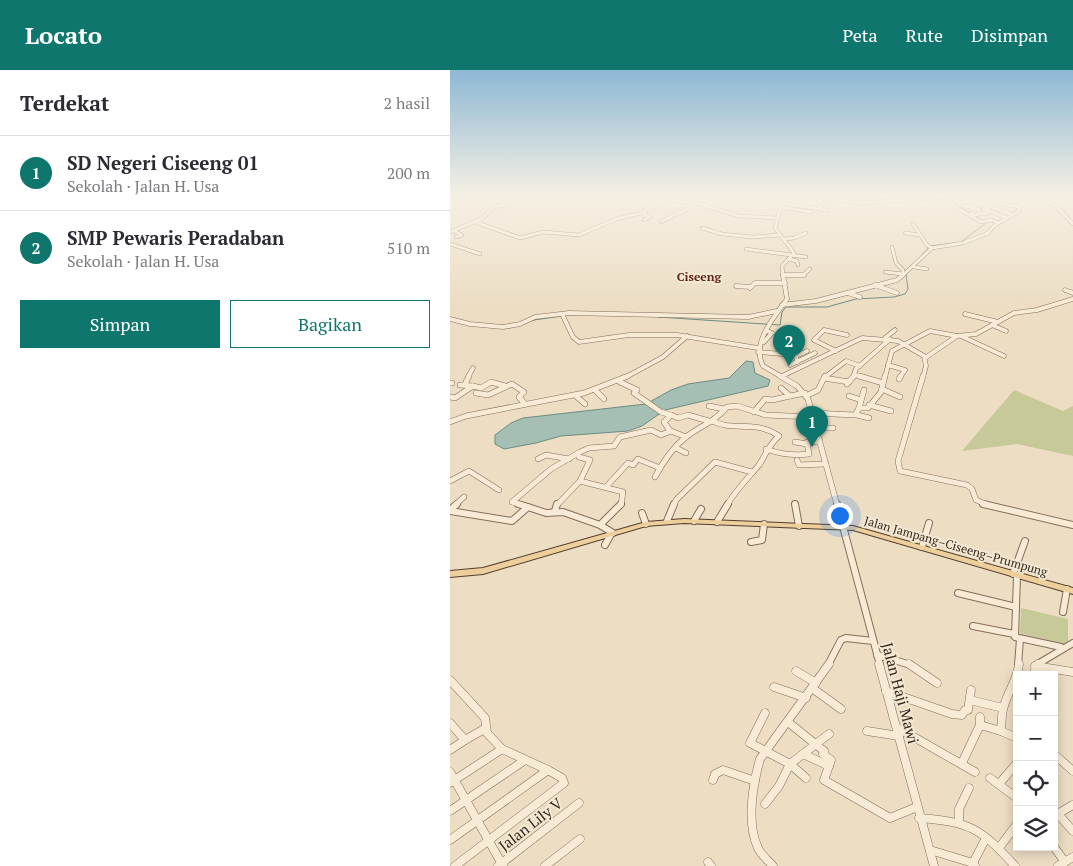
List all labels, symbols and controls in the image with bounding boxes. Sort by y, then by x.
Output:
text: Locato [25,19,102,51]
text: Peta [843,23,878,47]
text: Rute [906,23,943,47]
text: Disimpan [971,23,1048,47]
text: Terdekat [20,89,109,117]
text: 2 hasil [384,92,430,114]
text: SD Negeri Ciseeng 01 [67,150,259,175]
text: 1 [31,162,41,184]
text: 200 m [387,162,430,184]
text: Sekolah · Jalan H. Usa [67,175,219,197]
text: SMP Pewaris Peradaban [67,225,284,250]
text: 2 [31,237,41,259]
text: 510 m [387,237,430,259]
text: Sekolah · Jalan H. Usa [67,250,219,272]
district label: Ciseeng [677,269,722,284]
button: Simpan [20,300,220,348]
button: Bagikan [230,300,430,348]
pin: 2 [773,325,805,366]
pin: 1 [796,406,828,447]
your location [827,503,853,529]
street label: Jalan Jampang–Ciseeng–Prumpung [863,513,1050,580]
street label: Jalan Haji Mawi [878,640,924,746]
map controls [1013,671,1058,851]
button: + [1013,671,1058,716]
button: − [1013,716,1058,761]
button: locate [1013,761,1058,806]
street label: Jalan Lily V [494,792,567,855]
button: layers [1013,806,1058,851]

